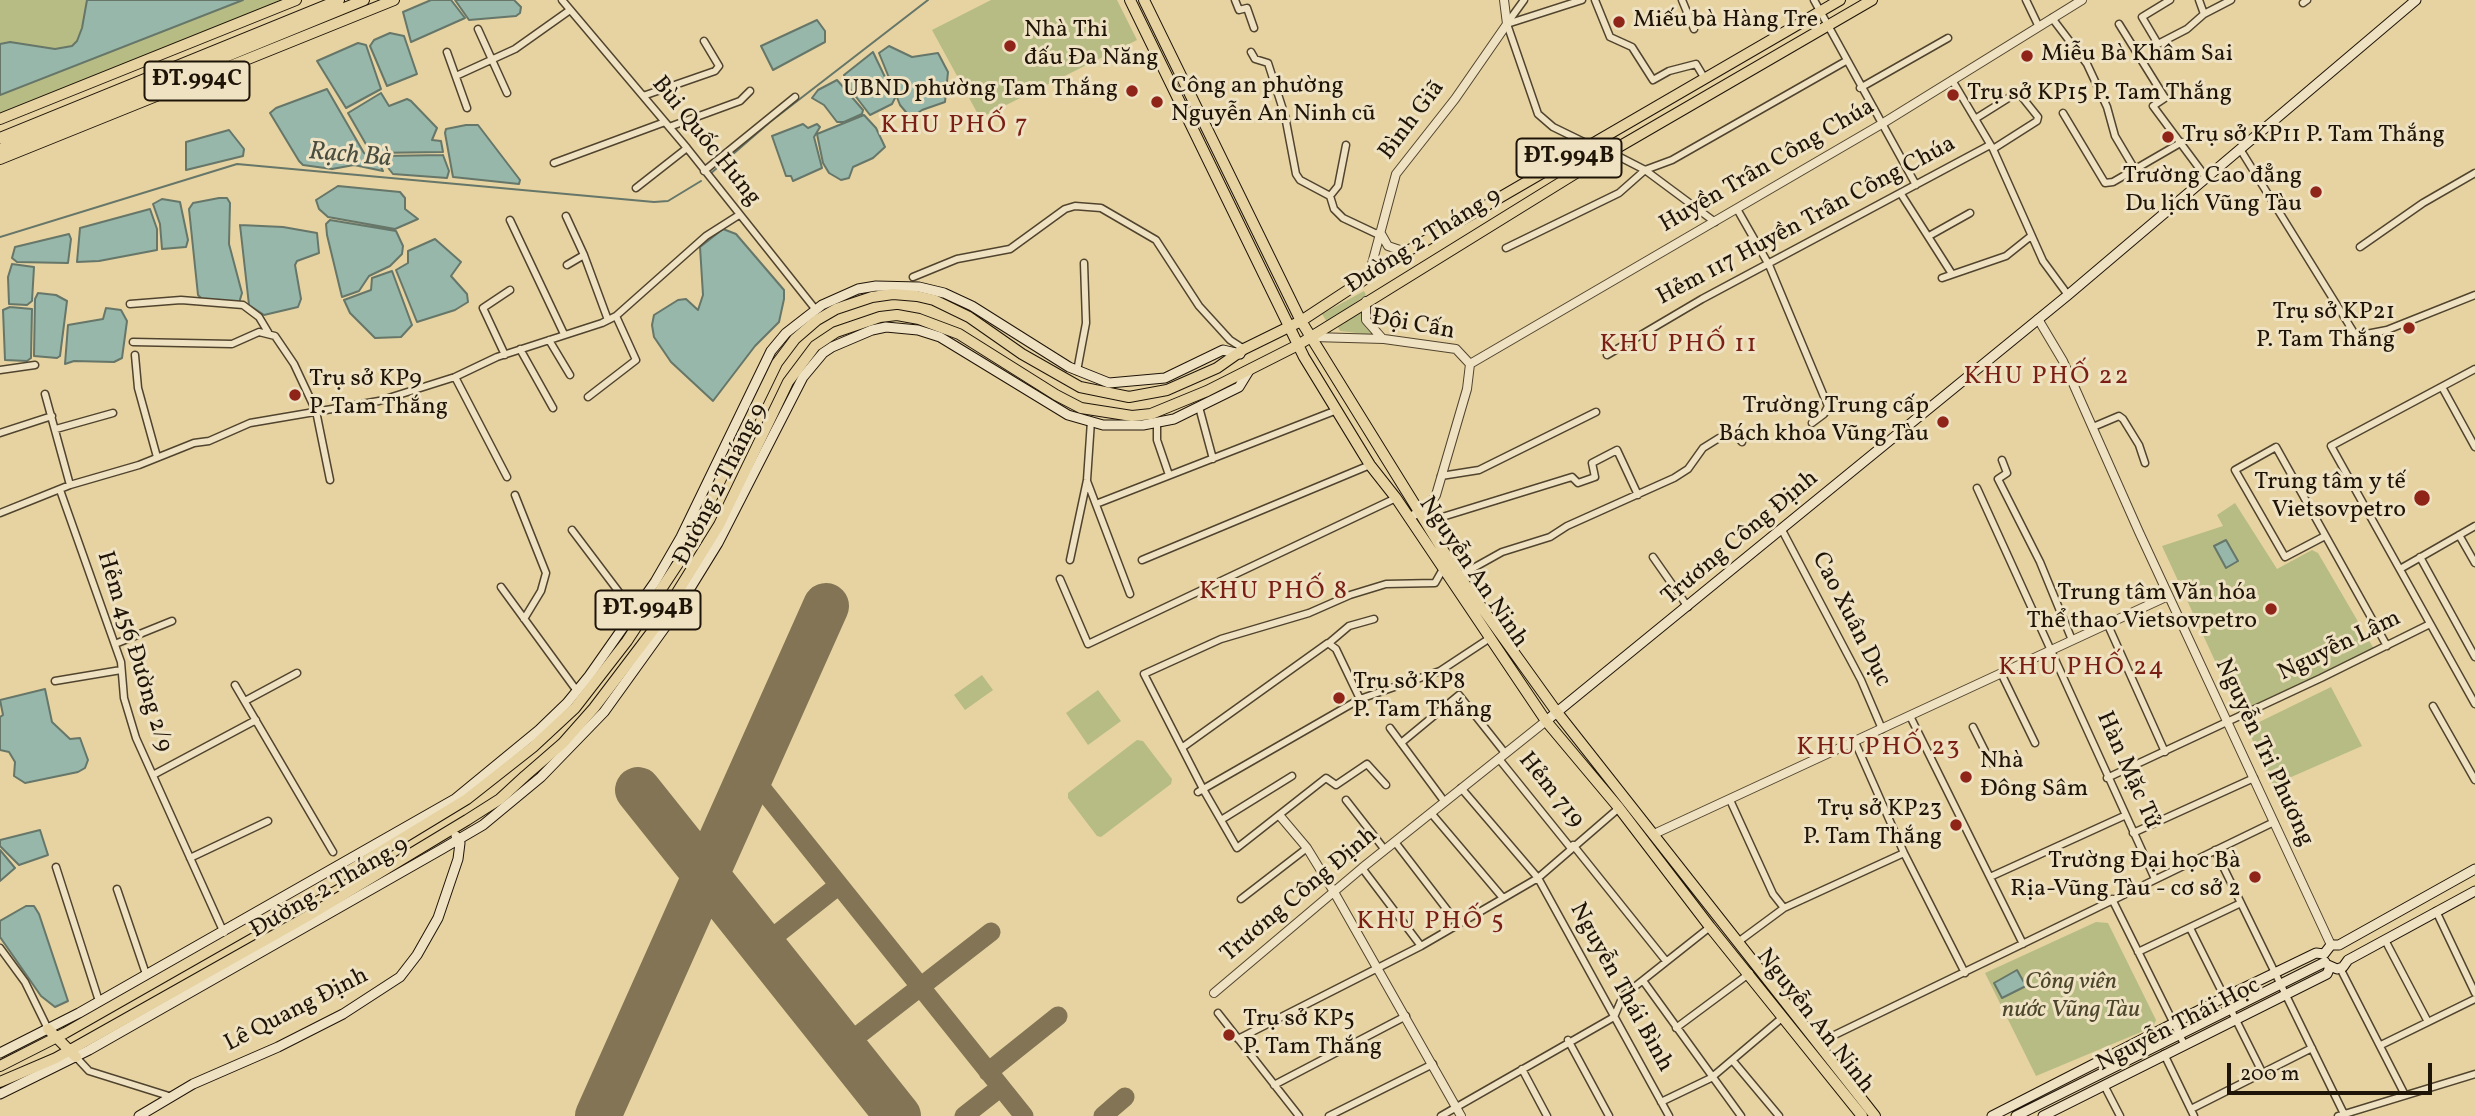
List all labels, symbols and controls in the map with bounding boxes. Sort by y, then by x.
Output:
place label: Miếu bà Hàng Tre [1633,8,1818,36]
marker: Miếu bà Hàng Tre [1611,14,1627,30]
place label: Nhà Thi đấu Đa Năng [1024,18,1158,74]
marker: Nhà Thi đấu Đa Năng [1002,38,1018,54]
place label: Miễu Bà Khâm Sai [2041,42,2233,70]
marker: Miễu Bà Khâm Sai [2019,48,2035,64]
road number: ĐT.994C [144,61,249,100]
street label: Bùi Quốc Hưng [644,71,766,213]
place label: Công an phường Nguyễn An Ninh cũ [1171,74,1376,130]
street label: Bình Giã [1374,75,1452,167]
place label: UBND phường Tam Thắng [843,77,1118,105]
place label: Trụ sở KP15 P. Tam Thắng [1967,81,2232,109]
marker: UBND phường Tam Thắng [1124,83,1140,99]
marker: Trụ sở KP15 P. Tam Thắng [1945,87,1961,103]
marker: Công an phường Nguyễn An Ninh cũ [1149,94,1165,110]
street label: Huyền Trân Công Chúa [1655,94,1881,240]
district label: KHU PHỐ 7 [881,111,1029,143]
place label: Trụ sở KP11 P. Tam Thắng [2182,123,2445,151]
marker: Trụ sở KP11 P. Tam Thắng [2160,129,2176,145]
street label: Hẻm 117 Huyền Trân Công Chúa [1653,131,1961,313]
water label: Rạch Bà [307,138,393,176]
road number: ĐT.994B [1516,139,1622,178]
place label: Trường Cao đẳng Du lịch Vũng Tàu [2123,164,2302,220]
street label: Đường 2 Tháng 9 [1341,183,1507,301]
marker: Trường Cao đẳng Du lịch Vũng Tàu [2308,184,2324,200]
place label: Trụ sở KP21 P. Tam Thắng [2256,300,2395,356]
street label: Đội Cấn [1369,305,1457,347]
marker: Trụ sở KP21 P. Tam Thắng [2401,320,2417,336]
district label: KHU PHỐ 11 [1601,330,1757,362]
district label: KHU PHỐ 22 [1965,362,2129,394]
place label: Trụ sở KP9 P. Tam Thắng [309,367,448,423]
marker: Trụ sở KP9 P. Tam Thắng [287,387,303,403]
place label: Trường Trung cấp Bách khoa Vũng Tàu [1718,394,1929,450]
street label: Đường 2 Tháng 9 [669,399,775,571]
marker: Trường Trung cấp Bách khoa Vũng Tàu [1935,414,1951,430]
street label: Trương Công Định [1657,465,1825,613]
place label: Trung tâm y tế Vietsovpetro [2254,470,2406,526]
marker: Trung tâm y tế Vietsovpetro [2412,488,2432,508]
street label: Nguyễn An Ninh [1411,492,1533,654]
street label: Hẻm 456 Đường 2/9 [89,548,177,756]
street label: Cao Xuân Dục [1804,548,1896,692]
district label: KHU PHỐ 8 [1200,577,1348,609]
place label: Trung tâm Văn hóa Thể thao Vietsovpetro [2027,581,2257,637]
road number: ĐT.994B [596,590,700,630]
marker: Trung tâm Văn hóa Thể thao Vietsovpetro [2263,601,2279,617]
street label: Nguyễn Lâm [2274,605,2406,689]
district label: KHU PHỐ 24 [1999,653,2165,685]
street label: Nguyễn Tri Phương [2207,655,2319,851]
place label: Trụ sở KP8 P. Tam Thắng [1353,670,1492,726]
marker: Trụ sở KP8 P. Tam Thắng [1331,690,1347,706]
street label: Hàn Mặc Tử [2088,708,2166,834]
district label: KHU PHỐ 23 [1798,733,1960,765]
street label: Hẻm 719 [1511,747,1589,835]
place label: Nhà Đông Sâm [1980,749,2088,805]
marker: Nhà Đông Sâm [1958,769,1974,785]
place label: Trụ sở KP23 P. Tam Thắng [1803,797,1942,853]
marker: Trụ sở KP23 P. Tam Thắng [1948,817,1964,833]
street label: Trương Công Định [1216,822,1384,970]
street label: Đường 2 Tháng 9 [246,832,414,946]
place label: Trường Đại học Bà Rịa-Vũng Tàu - cơ sở 2 [2010,849,2241,905]
marker: Trường Đại học Bà Rịa-Vũng Tàu - cơ sở 2 [2247,869,2263,885]
street label: Nguyễn Thái Bình [1562,898,1678,1078]
district label: KHU PHỐ 5 [1357,907,1505,939]
street label: Nguyễn An Ninh [1749,944,1879,1100]
street label: Lê Quang Định [220,962,374,1060]
park label: Công viên nước Vũng Tàu [2002,970,2140,1026]
street label: Nguyễn Thái Học [2092,972,2266,1080]
place label: Trụ sở KP5 P. Tam Thắng [1243,1007,1382,1063]
marker: Trụ sở KP5 P. Tam Thắng [1221,1027,1237,1043]
scale bar [2230,1050,2435,1094]
text: 200 m [2240,1060,2300,1089]

